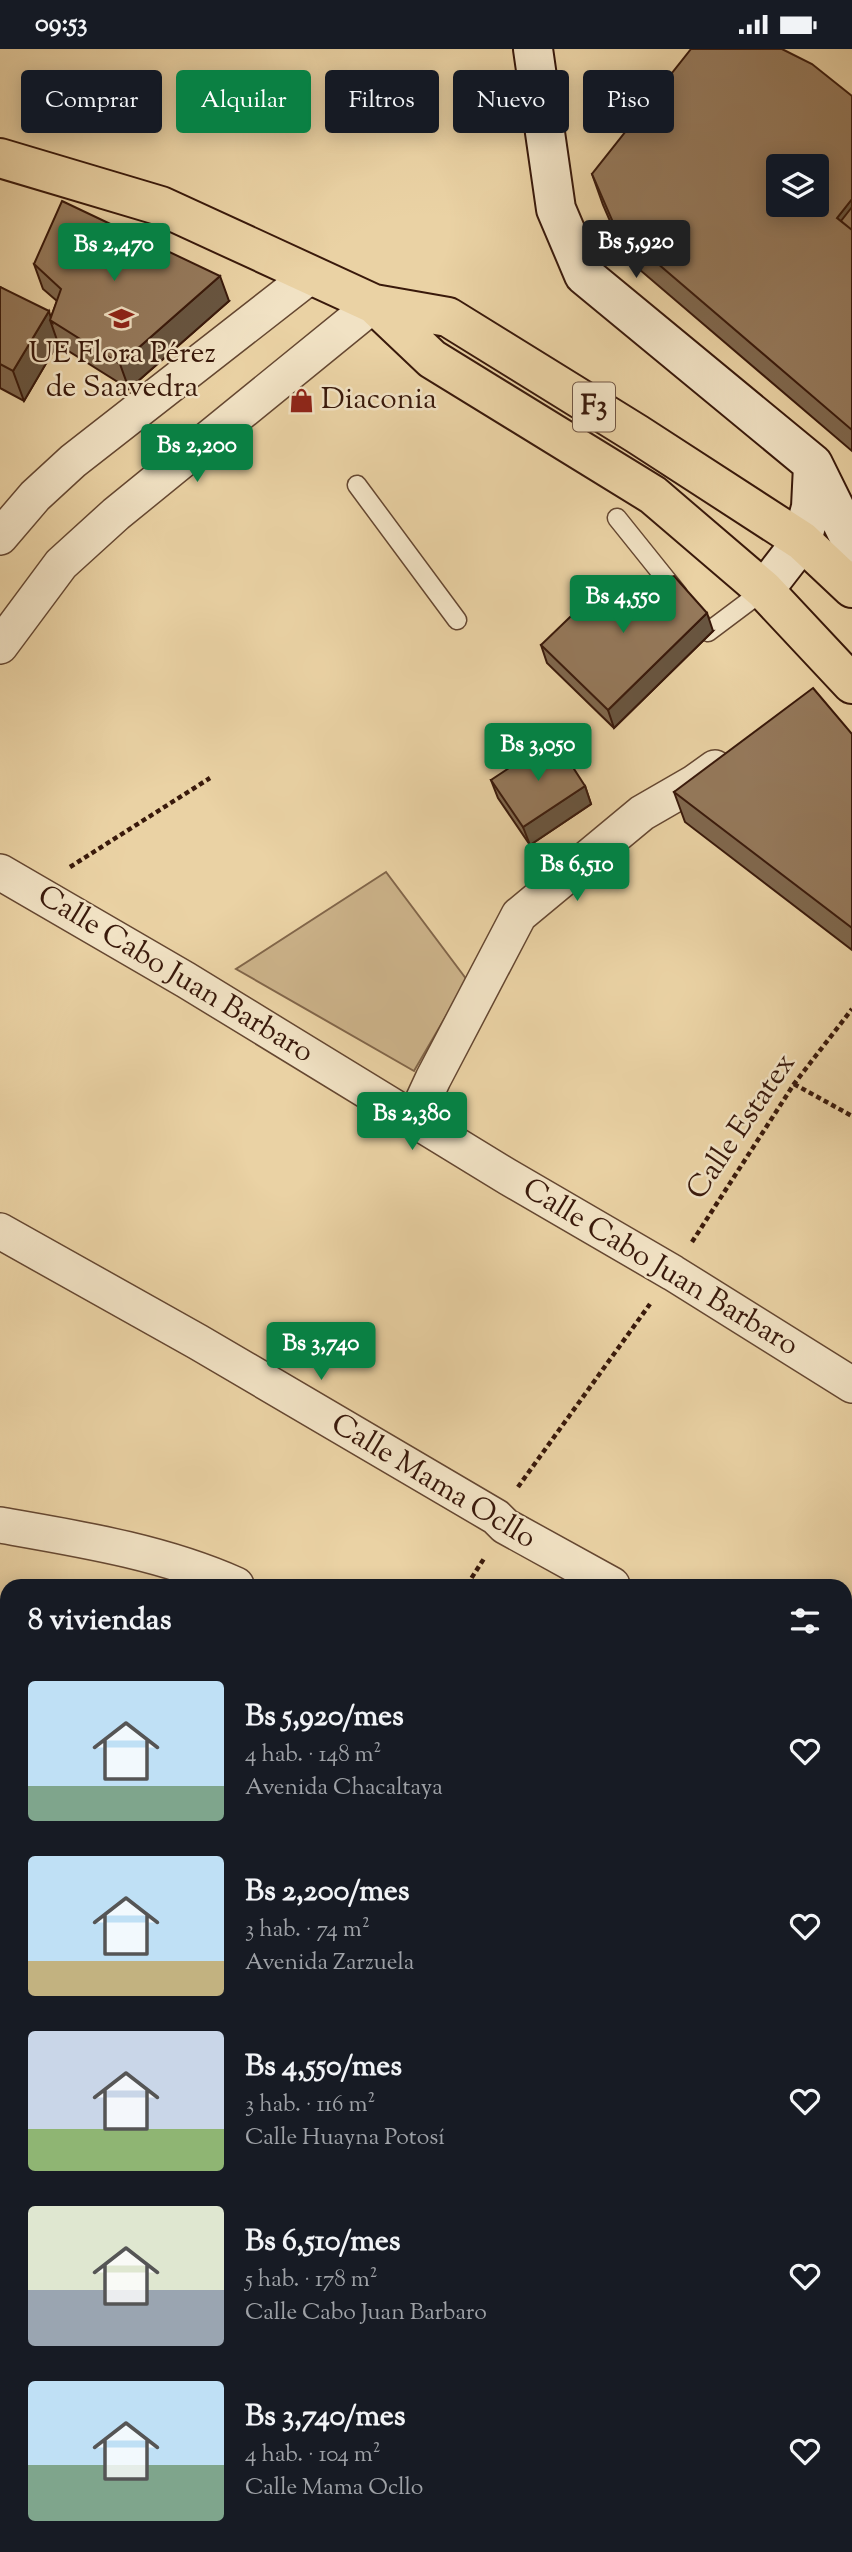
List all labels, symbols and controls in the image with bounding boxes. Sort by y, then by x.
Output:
text: 09:53 [35,6,88,43]
chip: Comprar [21,70,162,133]
chip: Alquilar [176,70,311,133]
chip: Filtros [325,70,439,133]
chip: Nuevo [453,70,569,133]
chip: Piso [583,70,674,133]
map controls [766,154,829,217]
button: layers [766,154,829,217]
pin: Bs 5,920 [564,221,708,280]
pin: Bs 2,470 [42,223,186,283]
text: Bs 5,920 [598,226,674,259]
text: Bs 2,470 [74,229,154,262]
school or university icon: UE Flora Pérez de Saavedra [108,305,136,333]
place label: UE Flora Pérez de Saavedra [28,333,216,410]
place label: Diaconia [321,379,437,422]
road number: F3 [573,383,615,431]
shop icon: Diaconia [287,386,315,414]
pin: Bs 2,200 [125,425,269,484]
text: Bs 2,200 [157,430,237,463]
pin: Bs 4,550 [551,575,695,635]
text: Bs 4,550 [586,581,660,614]
pin: Bs 3,050 [466,723,610,783]
text: Bs 3,050 [500,729,576,762]
pin: Bs 6,510 [505,843,649,903]
text: Bs 6,510 [540,849,614,882]
street label: Calle Cabo Juan Barbaro [29,875,321,1075]
street label: Calle Estatex [677,1045,807,1209]
pin: Bs 2,380 [340,1093,484,1152]
text: Bs 2,380 [373,1098,451,1131]
street label: Calle Cabo Juan Barbaro [514,1168,806,1368]
pin: Bs 3,740 [249,1323,393,1382]
text: Bs 3,740 [283,1328,359,1361]
street label: Calle Mama Ocllo [322,1404,544,1560]
text: 8 viviendas [28,1600,172,1643]
icon: filters [786,1602,824,1640]
text: Bs 5,920/mes [245,1696,404,1739]
icon: home [84,1709,168,1793]
icon: heart [786,1732,824,1770]
text: 4 hab. · 148 m² [245,1739,381,1772]
text: Avenida Chacaltaya [245,1772,443,1805]
text: Bs 2,200/mes [245,1871,410,1914]
icon: home [84,1884,168,1968]
icon: heart [786,1907,824,1945]
text: 3 hab. · 74 m² [245,1914,370,1947]
text: Avenida Zarzuela [245,1947,414,1980]
text: Bs 4,550/mes [245,2046,402,2089]
icon: home [84,2059,168,2143]
icon: heart [786,2082,824,2120]
text: 3 hab. · 116 m² [245,2089,375,2122]
text: Calle Huayna Potosí [245,2122,445,2155]
text: Bs 6,510/mes [245,2221,401,2264]
icon: home [84,2234,168,2318]
icon: heart [786,2257,824,2295]
text: 5 hab. · 178 m² [245,2264,378,2297]
text: Calle Cabo Juan Barbaro [245,2297,487,2330]
text: Bs 3,740/mes [245,2396,406,2439]
icon: home [84,2409,168,2493]
icon: heart [786,2432,824,2470]
text: 4 hab. · 104 m² [245,2439,381,2472]
text: Calle Mama Ocllo [245,2472,423,2505]

